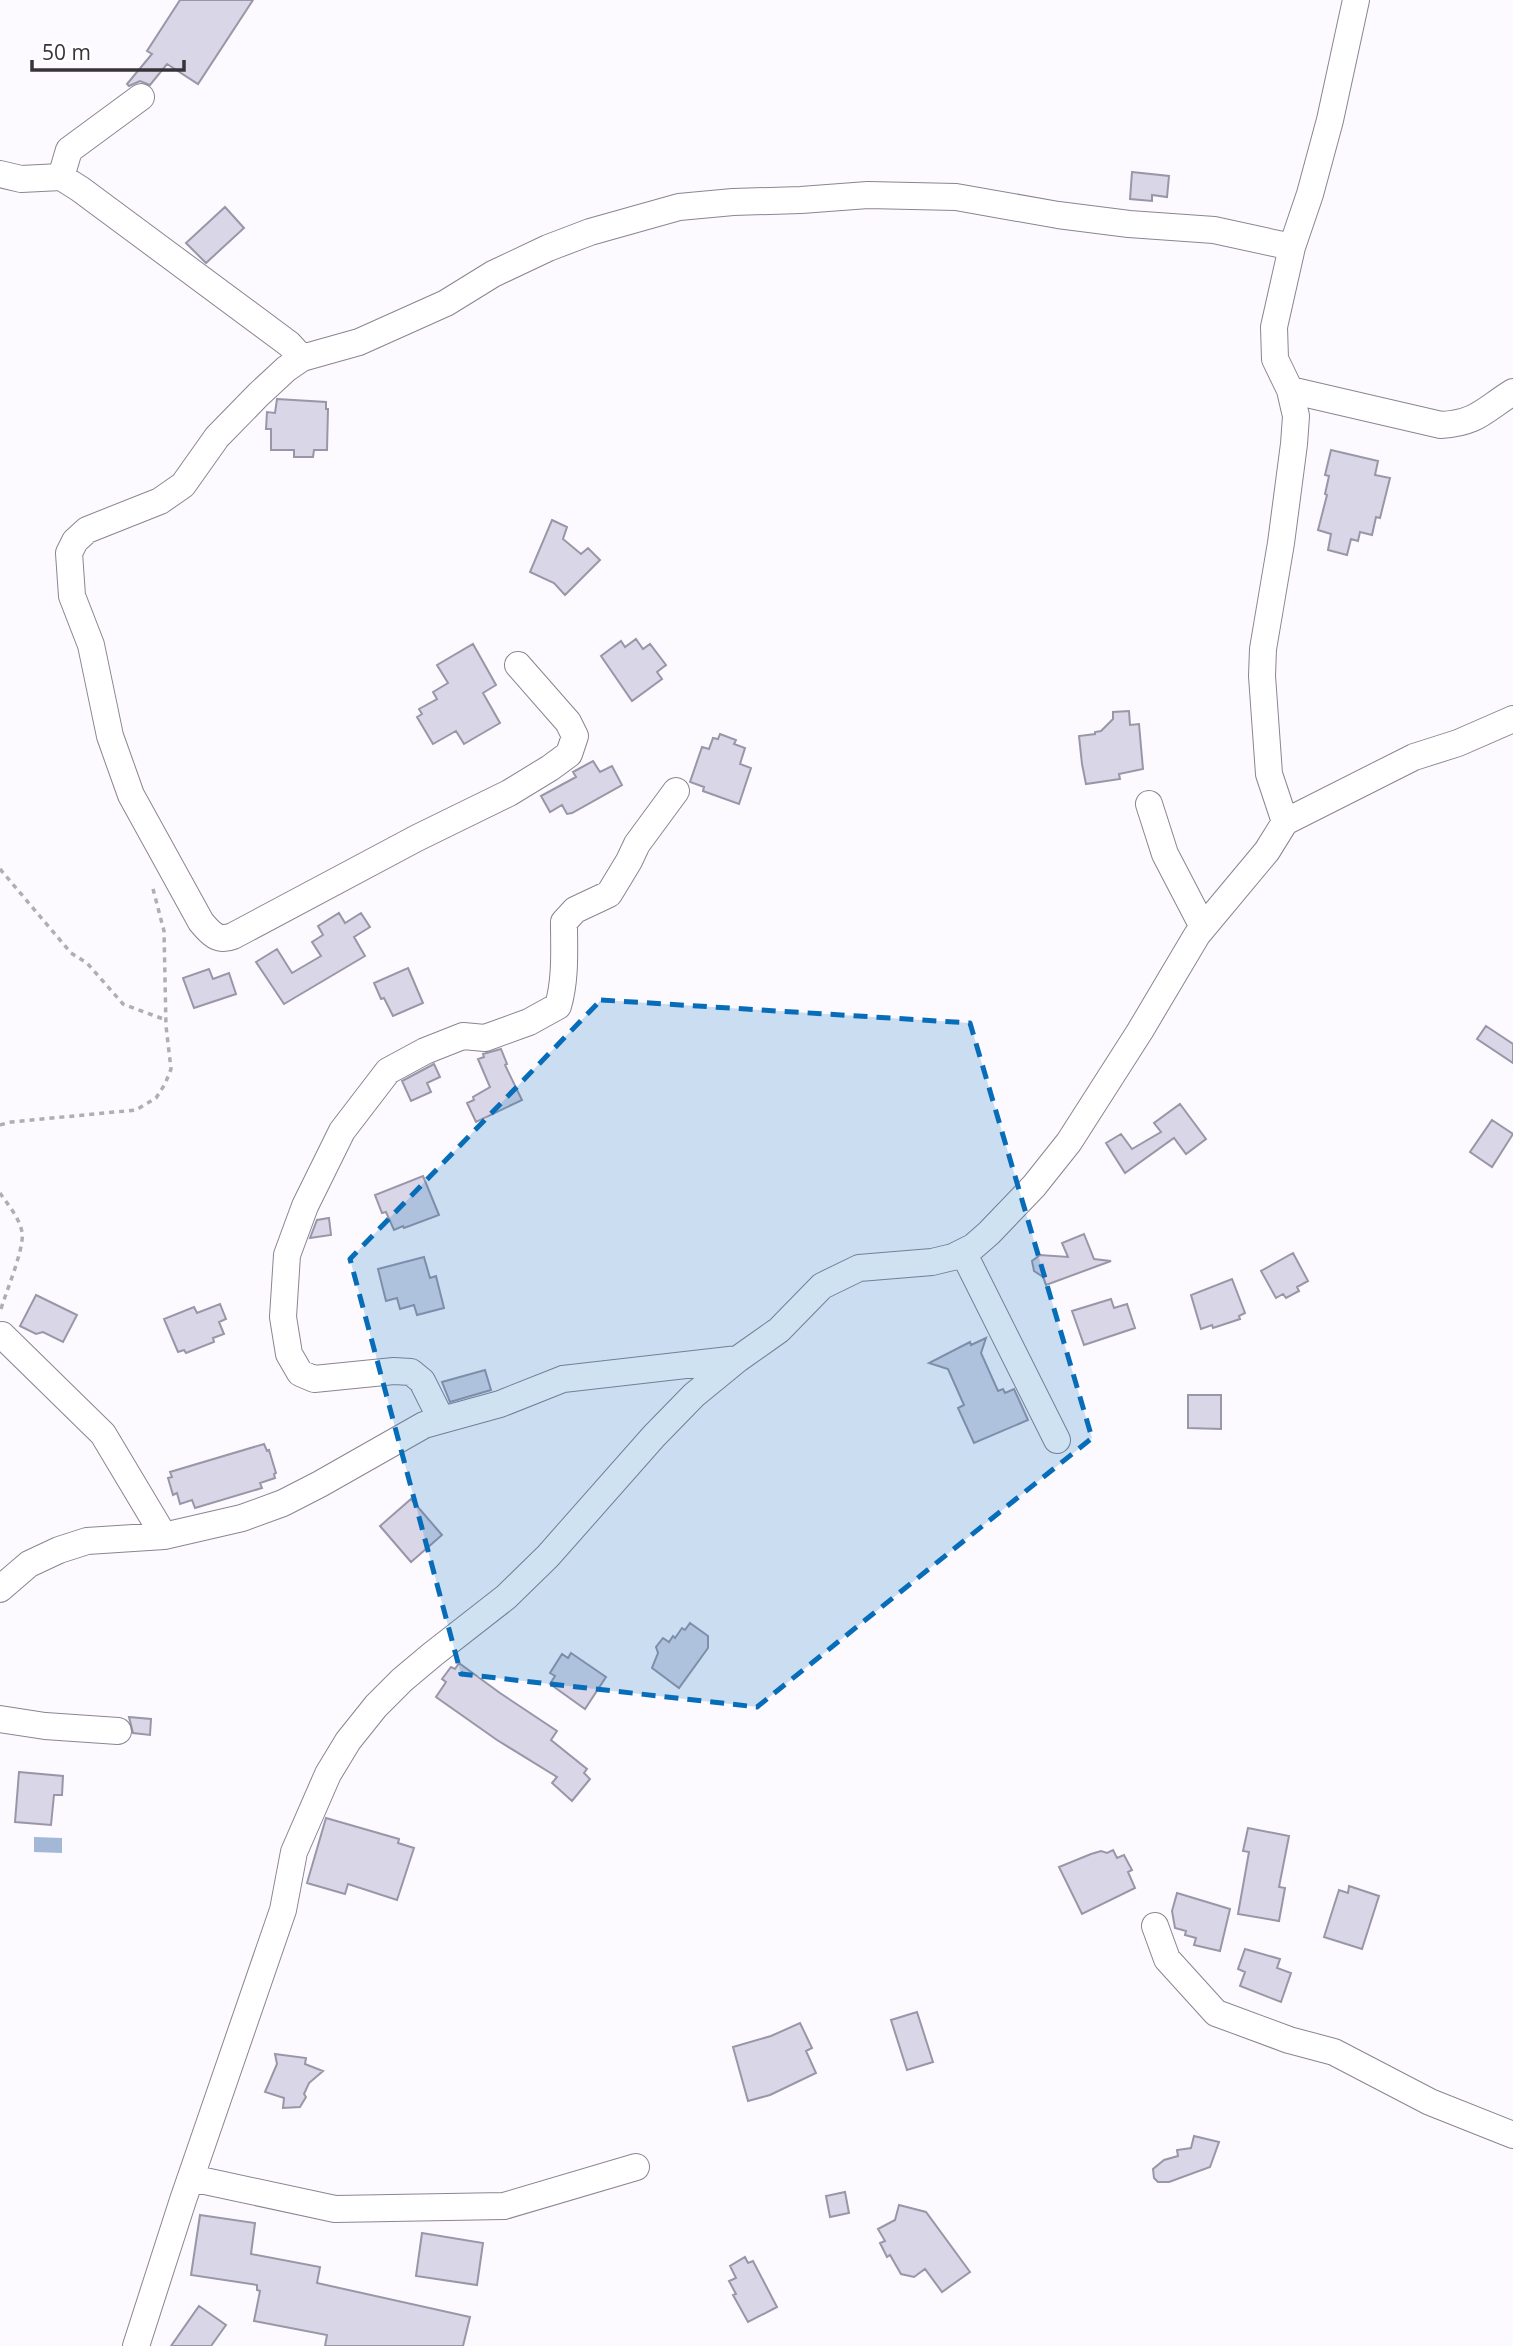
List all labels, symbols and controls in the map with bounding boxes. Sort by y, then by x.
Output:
scale bar [32,28,184,72]
text: 50 m [42,38,91,66]

